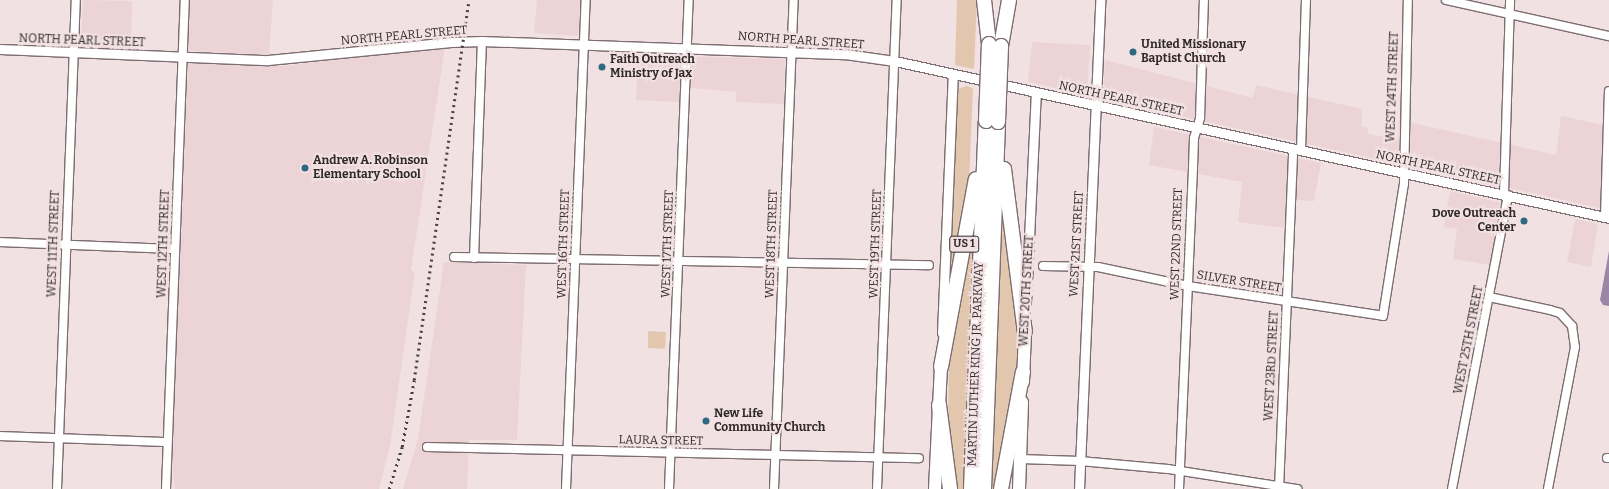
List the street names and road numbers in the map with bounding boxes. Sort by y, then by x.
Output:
street label: NORTH PEARL STREET [340,23,468,49]
street label: NORTH PEARL STREET [737,29,865,53]
street label: WEST 24TH STREET [1384,31,1402,143]
street label: NORTH PEARL STREET [18,32,146,50]
street label: NORTH PEARL STREET [1057,79,1185,119]
street label: NORTH PEARL STREET [1374,148,1502,188]
street label: WEST 22ND STREET [1168,188,1186,300]
street label: WEST 12TH STREET [155,189,173,299]
street label: WEST 16TH STREET [555,189,573,299]
street label: WEST 18TH STREET [763,189,781,299]
street label: WEST 19TH STREET [867,189,885,299]
street label: WEST 11TH STREET [45,190,63,298]
street label: WEST 17TH STREET [659,190,677,298]
street label: WEST 21ST STREET [1067,191,1087,297]
road number: US 1 [949,235,979,253]
street label: WEST 20TH STREET [1017,235,1037,347]
street label: MARTIN LUTHER KING JR. PARKWAY [965,261,987,467]
street label: SILVER STREET [1196,268,1282,296]
street label: WEST 25TH STREET [1451,285,1487,395]
street label: WEST 23RD STREET [1262,310,1282,422]
street label: LAURA STREET [619,433,703,449]

